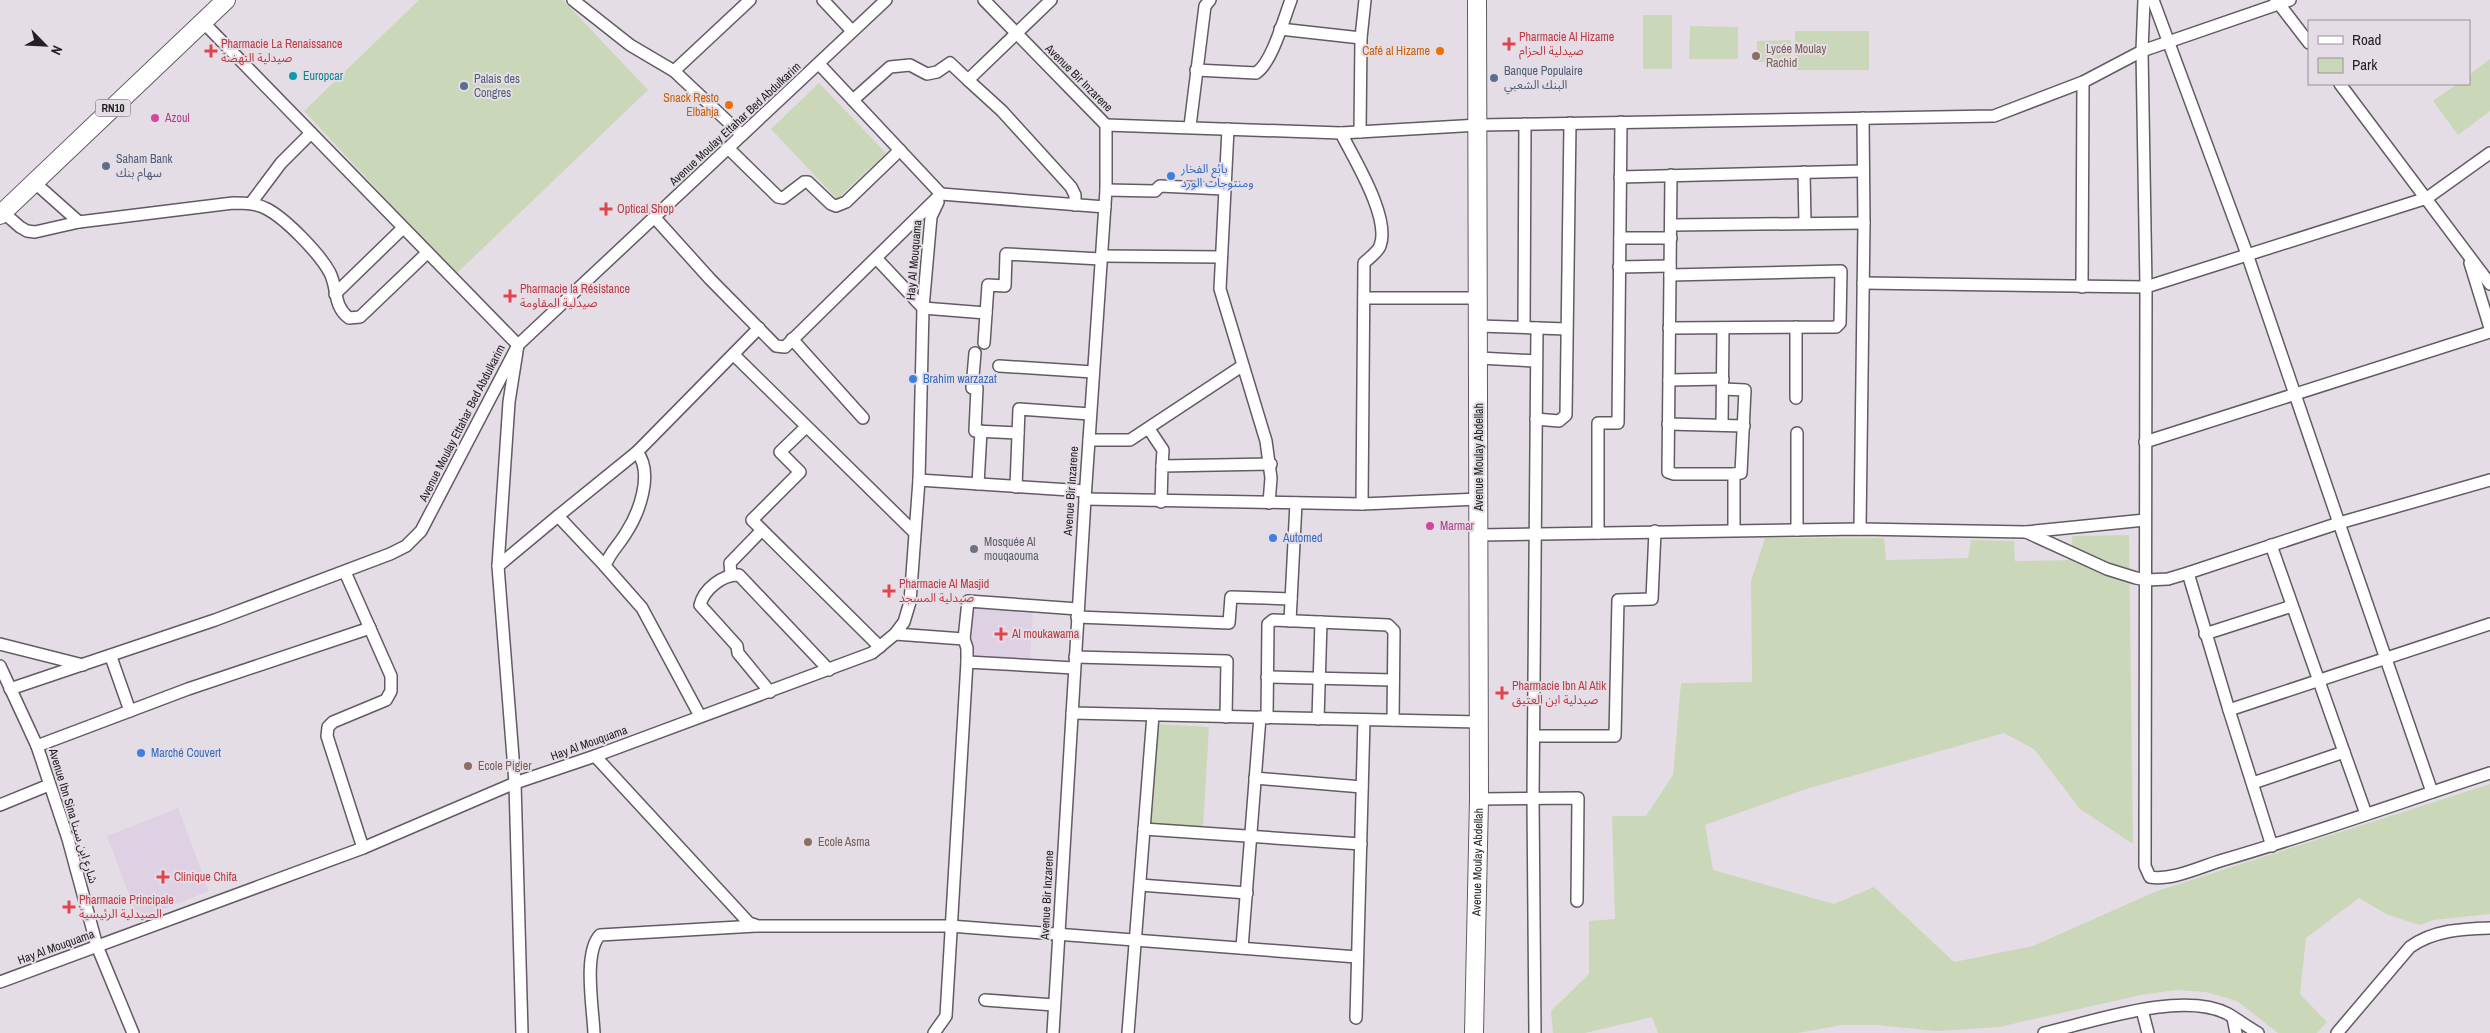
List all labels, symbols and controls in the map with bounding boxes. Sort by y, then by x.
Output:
north arrow [20,20,70,70]
legend [2308,20,2470,85]
place label: Pharmacie Al Hizame صيدلية الحزام [1519,29,1614,60]
text: Road [2352,29,2381,50]
place label: Pharmacie La Renaissance صيدلية النهضة [221,36,342,66]
marker: Pharmacie Al Hizame صيدلية الحزام [1503,38,1515,50]
street label: Avenue Bir Inzarene [1041,40,1116,115]
place label: Lycée Moulay Rachid [1766,41,1826,71]
text: N [47,43,67,58]
place label: Café al Hizame [1362,43,1430,59]
marker: Pharmacie La Renaissance صيدلية النهضة [205,45,217,57]
marker: Café al Hizame [1434,45,1446,57]
marker: Lycée Moulay Rachid [1750,50,1762,62]
text: Park [2352,54,2378,75]
street label: Avenue Moulay Ettahar Bed Abdulkarim [665,59,804,190]
place label: Banque Populaire البنك الشعبي [1504,63,1583,95]
place label: Europcar [303,68,344,84]
marker: Europcar [287,70,299,82]
place label: Palais des Congres [474,71,520,101]
marker: Banque Populaire البنك الشعبي [1488,72,1500,84]
marker: Palais des Congres [458,80,470,92]
place label: Snack Resto Elbahja [663,90,720,120]
marker: Snack Resto Elbahja [723,99,735,111]
road number: RN10 [96,100,130,116]
place label: Azoul [164,110,190,126]
marker: Azoul [149,112,161,124]
place label: Saham Bank سهام بنك [116,151,172,182]
marker: Saham Bank سهام بنك [100,160,112,172]
place label: بائع الفخار ومنتوجات الورد [1180,161,1254,191]
marker: بائع الفخار ومنتوجات الورد [1165,170,1177,182]
place label: Optical Shop [617,201,674,217]
marker: Optical Shop [599,202,613,216]
street label: Hay Al Mouquama [903,219,926,301]
place label: Pharmacie la Résistance صيدلية المقاومة [520,281,630,311]
marker: Pharmacie la Résistance صيدلية المقاومة [504,290,516,302]
street label: Avenue Moulay Ettahar Bed Abdulkarim [415,342,509,505]
place label: Brahim warzazat [923,371,997,387]
marker: Brahim warzazat [907,373,919,385]
street label: Avenue Moulay Abdellah [1471,403,1487,512]
street label: Avenue Bir Inzarene [1060,446,1082,537]
place label: Marmar [1440,518,1475,534]
marker: Marmar [1424,520,1436,532]
place label: Automed [1282,530,1322,546]
marker: Automed [1267,532,1279,544]
place label: Mosquée Al mouqaouma [984,534,1039,564]
marker: Mosquée Al mouqaouma [968,543,980,555]
place label: Pharmacie Al Masjid صيدلية المسجد [899,576,989,606]
marker: Pharmacie Al Masjid صيدلية المسجد [883,585,895,597]
place label: Al moukawama [1011,626,1080,642]
marker: Al moukawama [994,627,1008,641]
place label: Pharmacie Ibn Al Atik صيدلية ابن العتيق [1512,678,1606,708]
marker: Pharmacie Ibn Al Atik صيدلية ابن العتيق [1496,687,1508,699]
street label: Hay Al Mouquama [548,722,630,764]
place label: Marché Couvert [151,745,221,761]
street label: Avenue Ibn Sina شارع ابن سينا [44,746,101,886]
marker: Marché Couvert [135,747,147,759]
place label: Ecole Pigier [478,758,532,774]
marker: Ecole Pigier [462,760,474,772]
street label: Avenue Moulay Abdellah [1468,808,1487,917]
place label: Ecole Asma [818,834,870,850]
marker: Ecole Asma [802,836,814,848]
street label: Avenue Bir Inzarene [1037,850,1057,941]
place label: Clinique Chifa [174,869,237,885]
marker: Clinique Chifa [156,870,170,884]
place label: Pharmacie Principale الصيدلية الرئيسية [79,892,174,922]
marker: Pharmacie Principale الصيدلية الرئيسية [63,901,75,913]
street label: Hay Al Mouquama [15,926,97,968]

